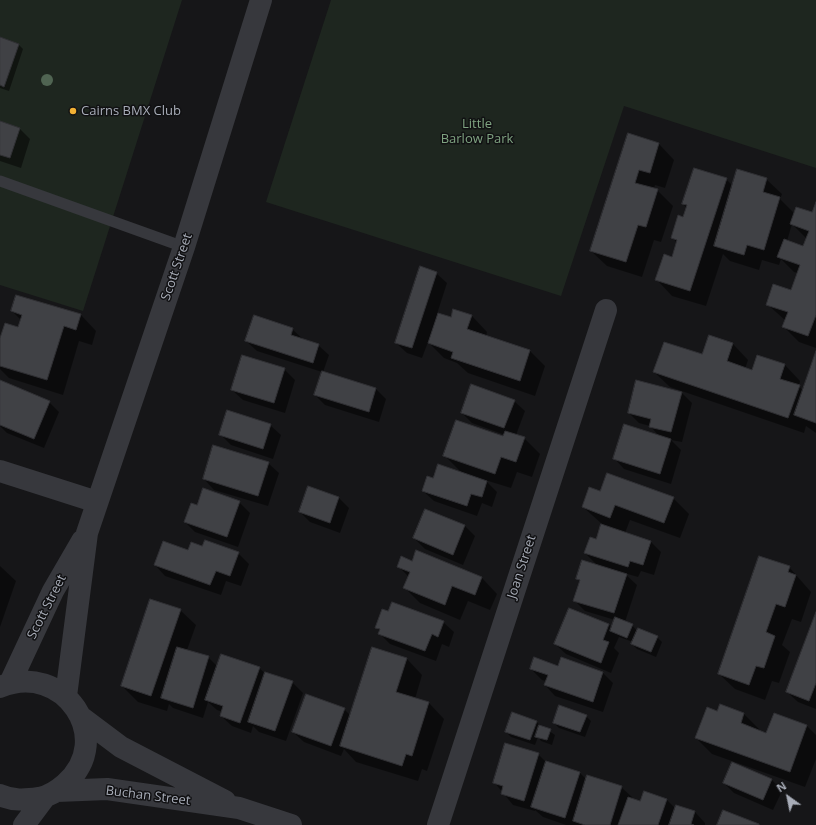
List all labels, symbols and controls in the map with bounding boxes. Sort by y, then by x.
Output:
place label: Cairns BMX Club [81,103,181,119]
marker: Cairns BMX Club [68,106,78,116]
park label: Little Barlow Park [441,116,513,147]
street label: Scott Street [158,231,196,303]
street label: Joan Street [504,533,540,601]
street label: Scott Street [24,572,70,642]
north arrow [768,777,808,817]
text: N [773,778,789,795]
street label: Buchan Street [105,783,191,809]

